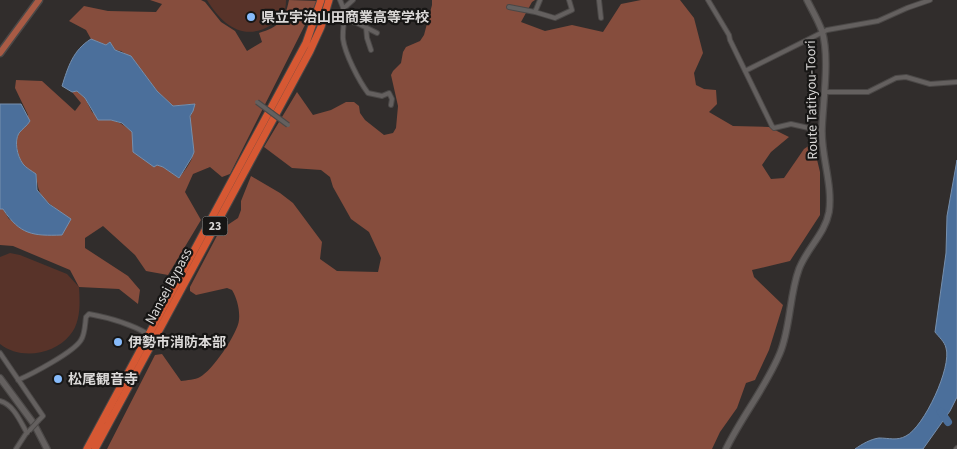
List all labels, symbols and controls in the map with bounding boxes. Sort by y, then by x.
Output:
place label: 県立宇治山田商業高等学校 [261,8,429,28]
marker: 県立宇治山田商業高等学校 [245,11,257,23]
street label: Route Tatityou-Toori [801,40,823,160]
road number: 23 [202,217,228,236]
street label: Nansei Bypass [140,245,197,328]
place label: 伊勢市消防本部 [128,333,226,353]
marker: 伊勢市消防本部 [112,336,124,348]
place label: 松尾観音寺 [68,370,138,390]
marker: 松尾観音寺 [52,373,64,385]

